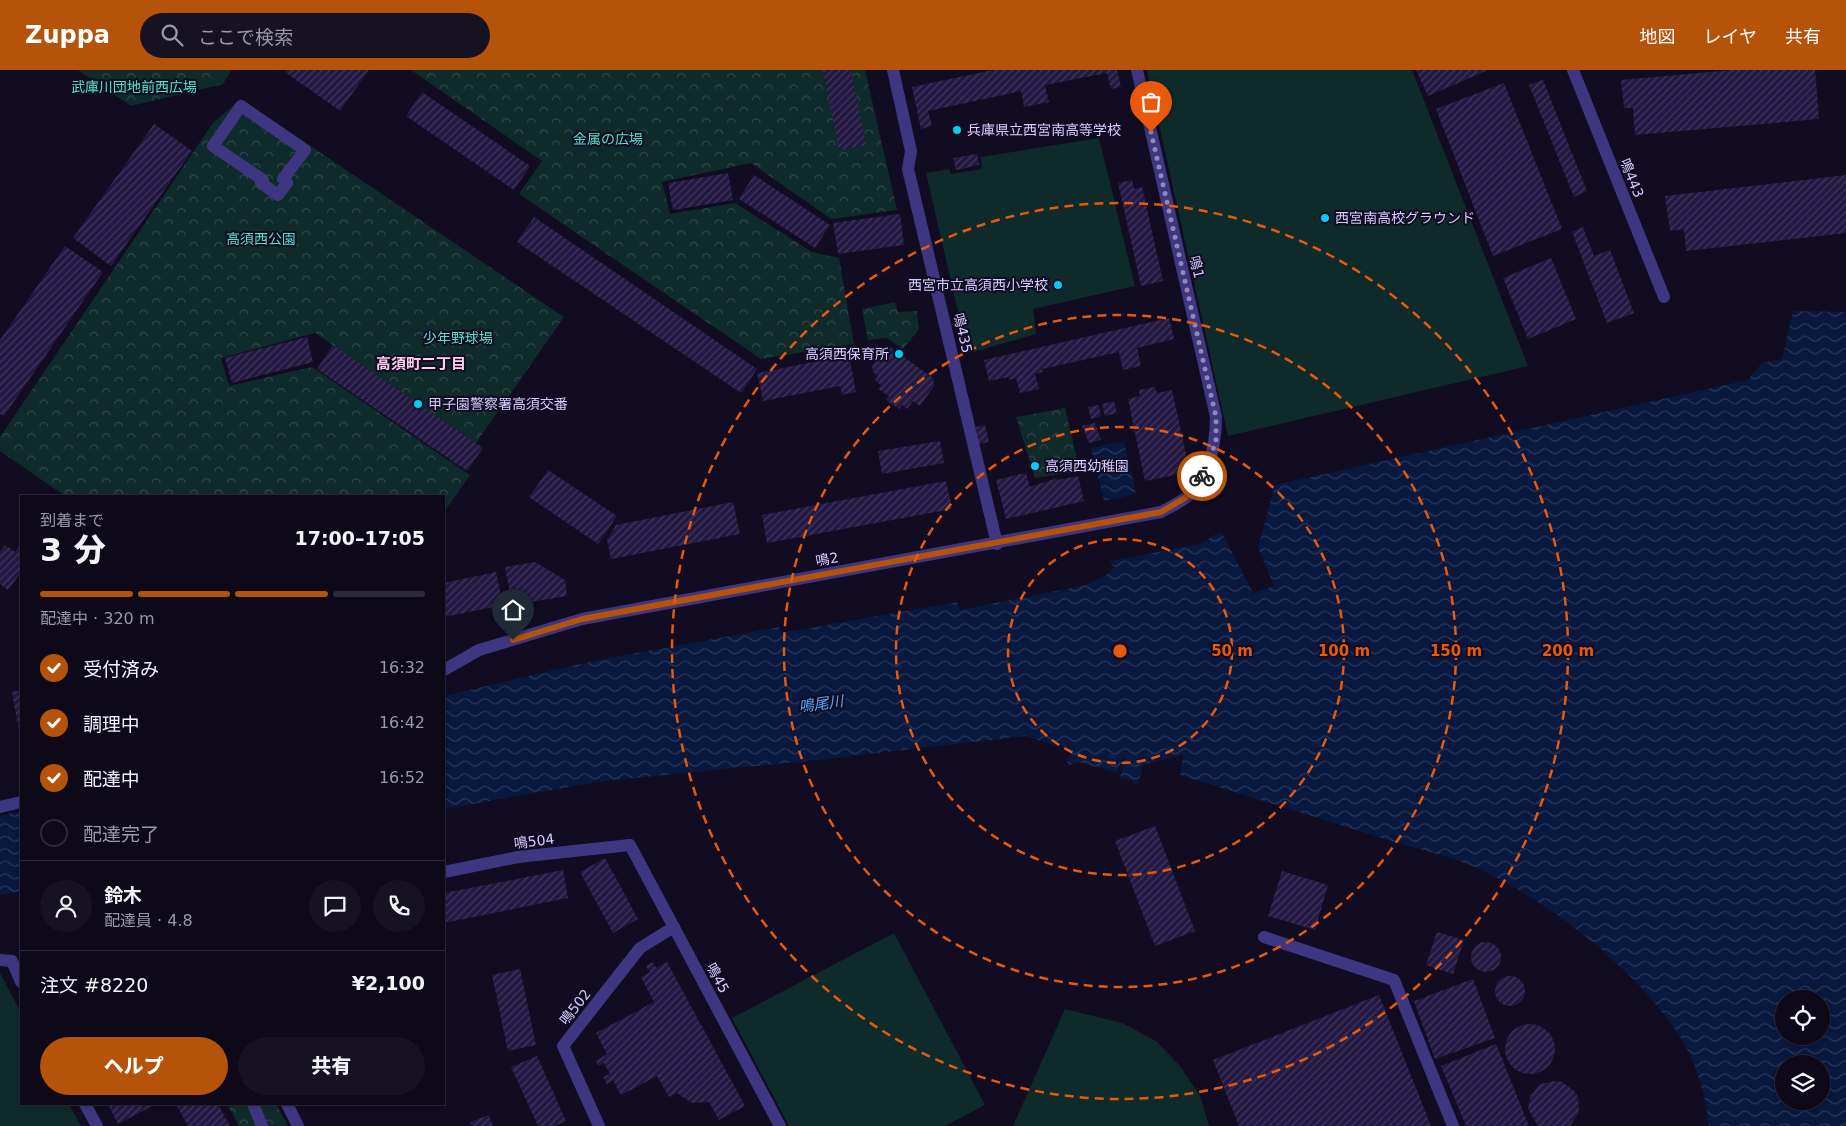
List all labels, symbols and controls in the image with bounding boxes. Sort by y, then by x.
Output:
search box [140,13,490,58]
text: Zuppa [25,21,110,49]
icon: search [158,21,186,49]
text: ここで検索 [198,26,293,48]
text: 地図 [1640,26,1676,47]
text: レイヤ [1704,26,1757,47]
text: 共有 [1785,26,1821,47]
park label: 武庫川団地前西広場 [71,79,197,95]
pin [1130,81,1172,132]
icon: bag [1137,88,1165,116]
place label: 兵庫県立西宮南高等学校 [967,122,1121,138]
marker: 兵庫県立西宮南高等学校 [951,124,963,136]
park label: 金属の広場 [573,131,643,147]
street label: 鳴443 [1617,156,1647,200]
place label: 西宮南高校グラウンド [1335,210,1475,226]
marker: 西宮南高校グラウンド [1319,212,1331,224]
park label: 高須西公園 [226,231,296,247]
street label: 鳴1 [1187,254,1207,280]
place label: 西宮市立高須西小学校 [908,277,1048,293]
marker: 西宮市立高須西小学校 [1052,279,1064,291]
street label: 鳴435 [951,311,975,355]
park label: 少年野球場 [423,330,493,346]
place label: 高須西保育所 [805,346,889,362]
marker: 高須西保育所 [893,348,905,360]
district label: 高須町二丁目 [376,355,466,373]
place label: 甲子園警察署高須交番 [428,396,568,412]
marker: 甲子園警察署高須交番 [412,398,424,410]
courier [1177,451,1227,501]
place label: 高須西幼稚園 [1045,458,1129,474]
marker: 高須西幼稚園 [1029,460,1041,472]
icon: bike [1188,462,1216,490]
text: 到着まで [40,511,104,530]
text: 17:00–17:05 [295,527,425,549]
text: 3 分 [40,531,105,569]
street label: 鳴2 [814,549,840,569]
pin [492,589,534,640]
icon: home [499,596,527,624]
text: 配達中 · 320 m [40,609,154,628]
centre of rings [1111,642,1129,660]
text: 50 m [1211,642,1253,660]
text: 100 m [1318,642,1370,660]
text: 150 m [1430,642,1482,660]
text: 200 m [1542,642,1594,660]
icon: check [40,654,68,682]
text: 受付済み [83,658,159,680]
text: 16:32 [379,658,425,677]
water label: 鳴尾川 [797,692,847,716]
icon: check [40,709,68,737]
text: 調理中 [83,713,140,735]
text: 16:42 [379,713,425,732]
icon: check [40,764,68,792]
text: 配達中 [83,768,140,790]
text: 16:52 [379,768,425,787]
text: 配達完了 [83,823,159,845]
street label: 鳴504 [513,831,555,851]
button: person [40,880,92,932]
button: chat [309,880,361,932]
button: phone [373,880,425,932]
text: 鈴木 [104,884,142,906]
text: 配達員 · 4.8 [104,911,193,930]
street label: 鳴45 [703,960,733,996]
text: ¥2,100 [352,972,425,994]
text: 注文 #8220 [40,974,148,996]
street label: 鳴502 [556,986,594,1028]
map controls [1775,990,1830,1110]
button: locate [1775,990,1830,1045]
button: ヘルプ [40,1037,228,1095]
button: 共有 [238,1037,425,1095]
button: layers [1775,1055,1830,1110]

